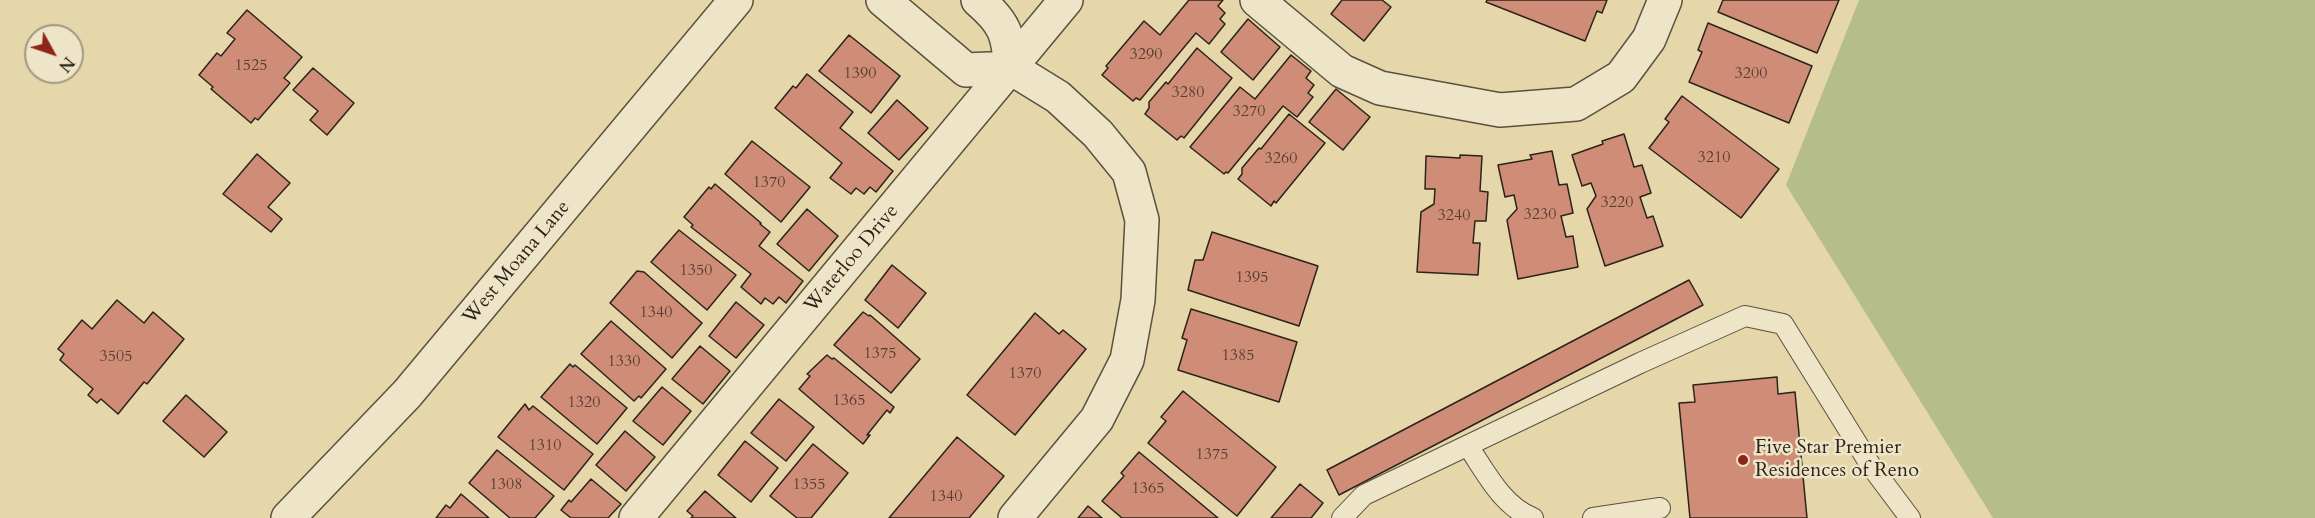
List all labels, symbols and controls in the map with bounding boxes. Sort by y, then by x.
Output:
north arrow [24,24,84,84]
house number: 3290 [1130,45,1162,65]
text: N [53,52,79,77]
house number: 1525 [235,56,267,76]
house number: 1390 [844,64,876,84]
house number: 3200 [1735,64,1767,84]
house number: 3280 [1172,83,1204,103]
house number: 3270 [1233,102,1265,122]
house number: 3210 [1698,148,1730,168]
house number: 3260 [1265,149,1297,169]
house number: 1370 [753,173,785,193]
house number: 3220 [1601,193,1633,213]
street label: West Moana Lane [458,196,576,330]
street label: Waterloo Drive [800,200,904,318]
house number: 3230 [1524,205,1556,225]
house number: 3240 [1438,206,1470,226]
house number: 1350 [680,261,712,281]
house number: 1395 [1236,268,1268,288]
house number: 1340 [640,303,672,323]
house number: 1375 [864,344,896,364]
house number: 1385 [1222,346,1254,366]
house number: 3505 [100,347,132,367]
house number: 1330 [608,352,640,372]
house number: 1370 [1009,364,1041,384]
house number: 1365 [833,391,865,411]
house number: 1320 [568,393,600,413]
house number: 1310 [529,436,561,456]
place label: Five Star Premier Residences of Reno [1755,436,1919,483]
house number: 1375 [1196,445,1228,465]
marker: Five Star Premier Residences of Reno [1736,453,1750,467]
house number: 1308 [490,475,522,495]
house number: 1355 [793,475,825,495]
house number: 1365 [1132,479,1164,499]
house number: 1340 [930,487,962,507]

